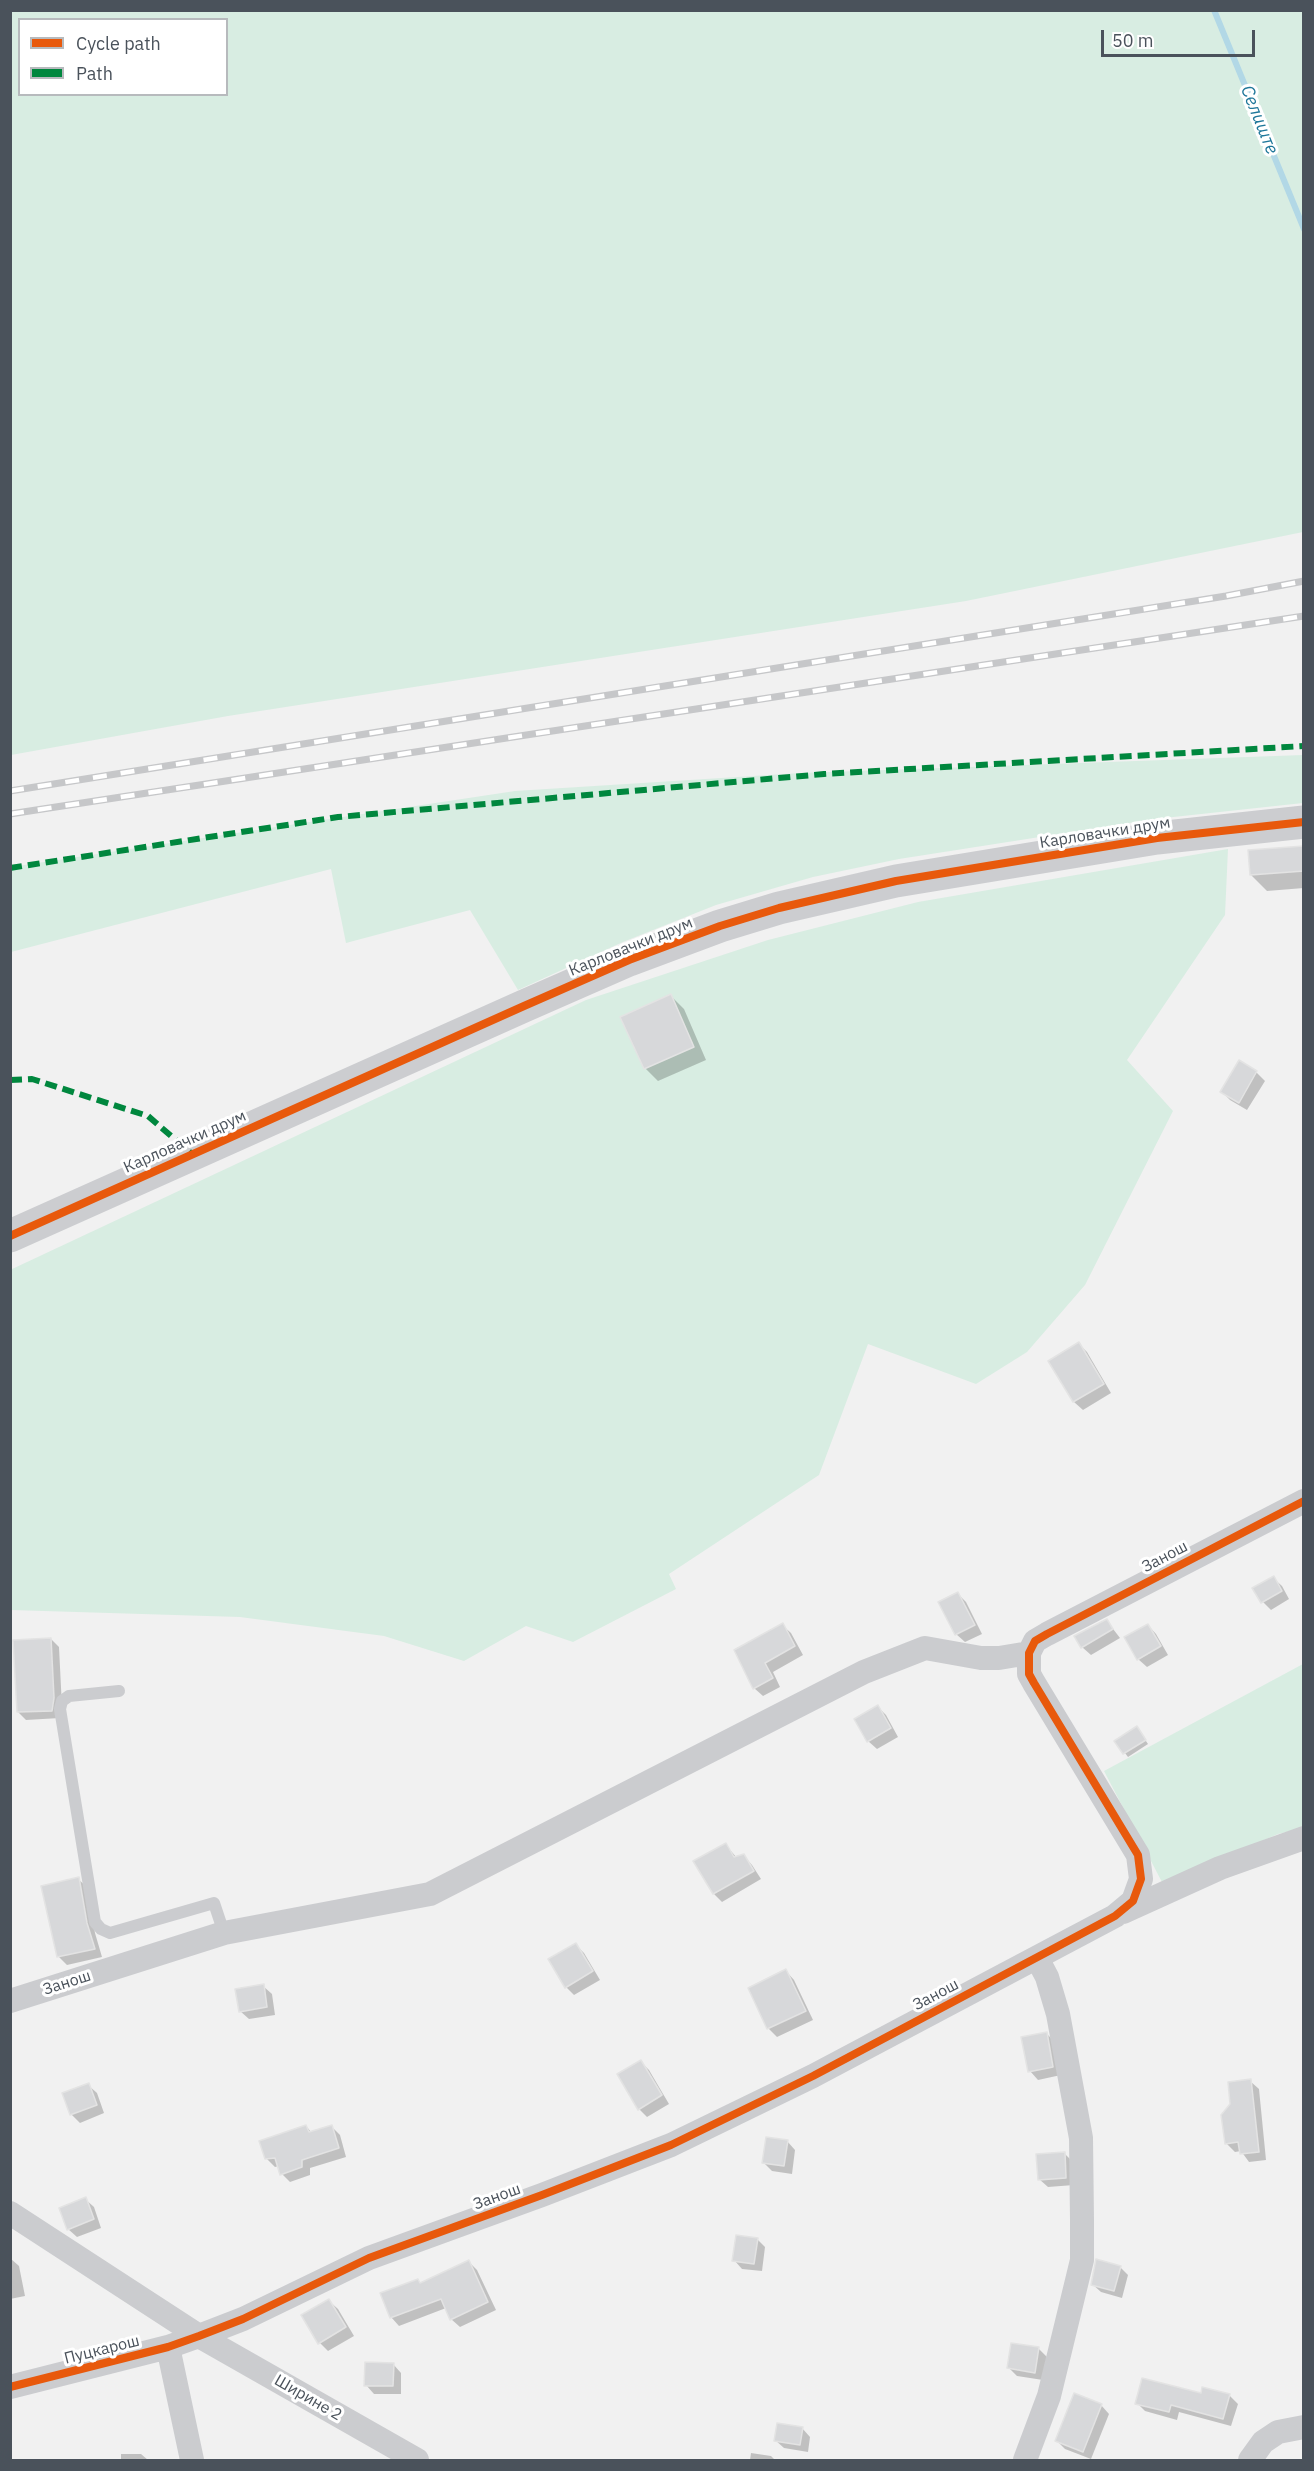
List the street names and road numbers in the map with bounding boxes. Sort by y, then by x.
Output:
street label: Карловачки друм [1038,813,1172,853]
street label: Карловачки друм [566,913,696,981]
street label: Карловачки друм [121,1106,249,1178]
street label: Занош [1139,1537,1191,1577]
street label: Занош [41,1966,93,2000]
street label: Занош [910,1975,962,2015]
street label: Занош [471,2180,523,2214]
street label: Пуцкарош [62,2331,142,2369]
street label: Ширине 2 [271,2371,345,2425]

